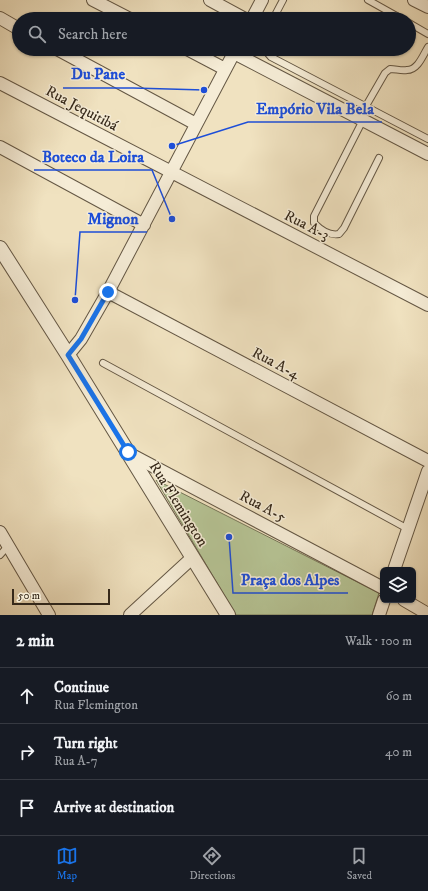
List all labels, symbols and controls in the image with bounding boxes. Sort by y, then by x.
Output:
search box [12,12,416,56]
icon: search [26,23,48,45]
text: Search here [58,25,127,44]
callout: Du Pane [63,60,133,88]
text: Du Pane [71,64,125,84]
street label: Rua Jequitibá [42,81,122,136]
callout: Empório Vila Bela [248,94,382,122]
text: Empório Vila Bela [256,99,375,119]
callout: Boteco da Loira [34,142,152,170]
text: Boteco da Loira [42,147,145,167]
callout: Mignon [80,204,147,232]
street label: Rua A-3 [281,206,332,245]
text: Mignon [88,209,139,229]
route end [99,283,117,301]
street label: Rua A-4 [249,343,303,384]
route start [119,443,137,461]
street label: Rua Flemington [145,458,212,551]
street label: Rua A-5 [236,486,290,527]
callout: Praça dos Alpes [233,565,348,593]
map controls [380,567,416,603]
button: layers [380,567,416,603]
text: Praça dos Alpes [241,570,340,590]
scale bar [12,587,110,606]
text: 50 m [18,589,40,603]
text: 2 min [16,630,54,652]
text: Walk · 100 m [345,633,412,649]
text: Continue [54,678,109,697]
icon: ahead [16,685,38,707]
text: 60 m [386,688,412,704]
text: Rua Flemington [54,697,138,713]
text: Turn right [54,734,117,753]
icon: right [16,741,38,763]
text: 40 m [385,744,412,760]
text: Rua A-7 [54,753,98,769]
icon: arrive [16,797,38,819]
text: Arrive at destination [54,798,174,817]
tab: Map [56,845,78,883]
tab: Directions [190,845,235,883]
tab: Saved [347,845,372,883]

